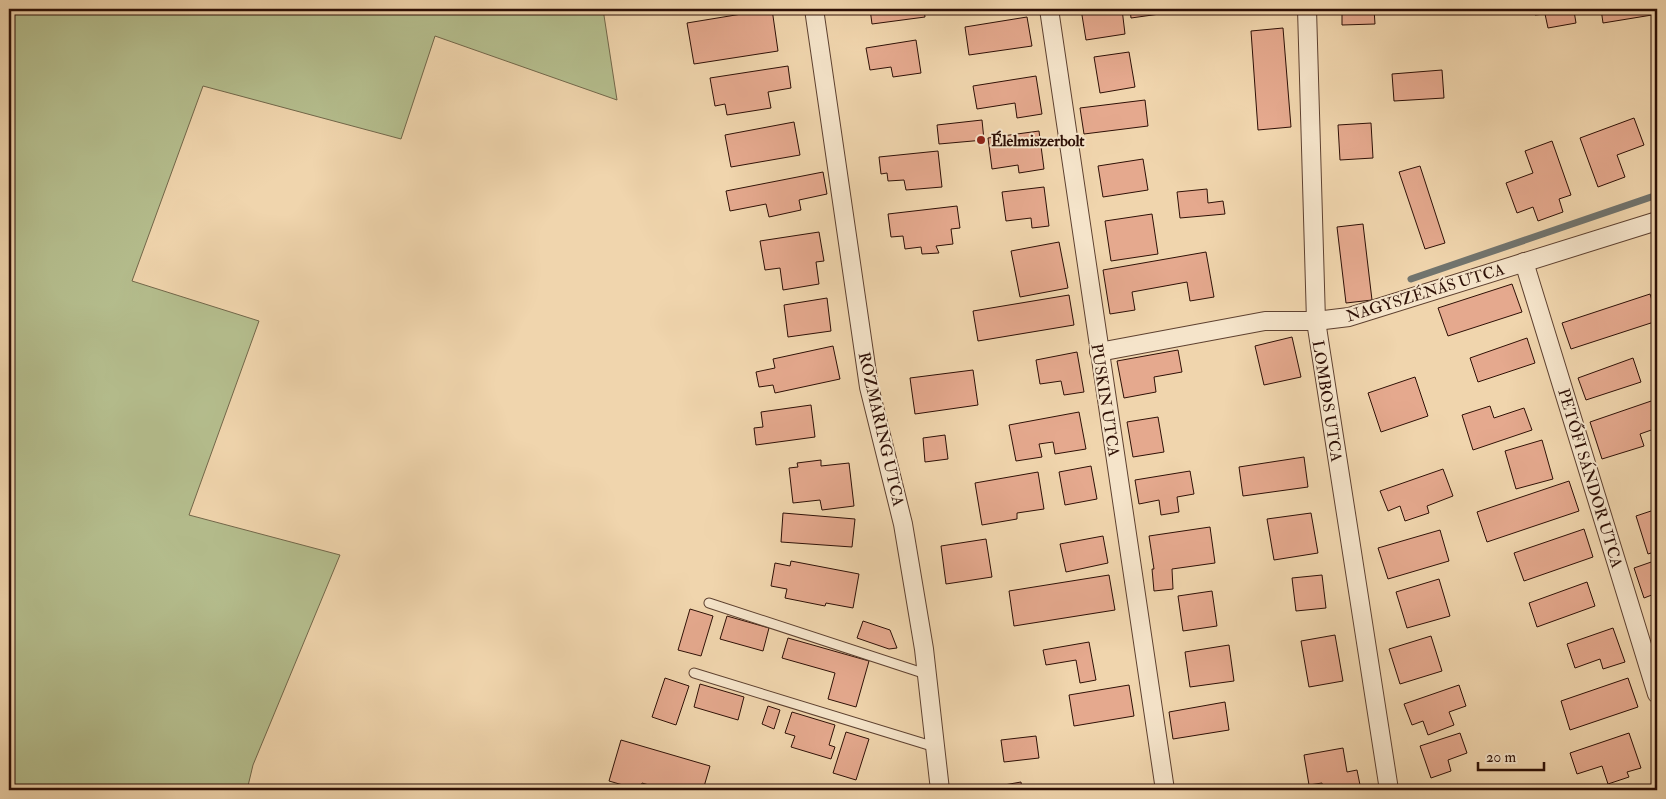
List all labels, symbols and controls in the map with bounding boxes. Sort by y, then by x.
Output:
place label: Élelmiszerbolt [991,130,1085,151]
marker: Élelmiszerbolt [975,134,987,146]
street label: NAGYSZÉNÁS UTCA [1343,258,1507,327]
street label: LOMBOS UTCA [1308,339,1346,463]
street label: PUSKIN UTCA [1086,342,1124,458]
street label: ROZMARING UTCA [854,350,909,508]
street label: PETŐFI SÁNDOR UTCA [1553,386,1628,571]
scale bar [1478,739,1545,771]
text: 20 m [1486,748,1516,767]

